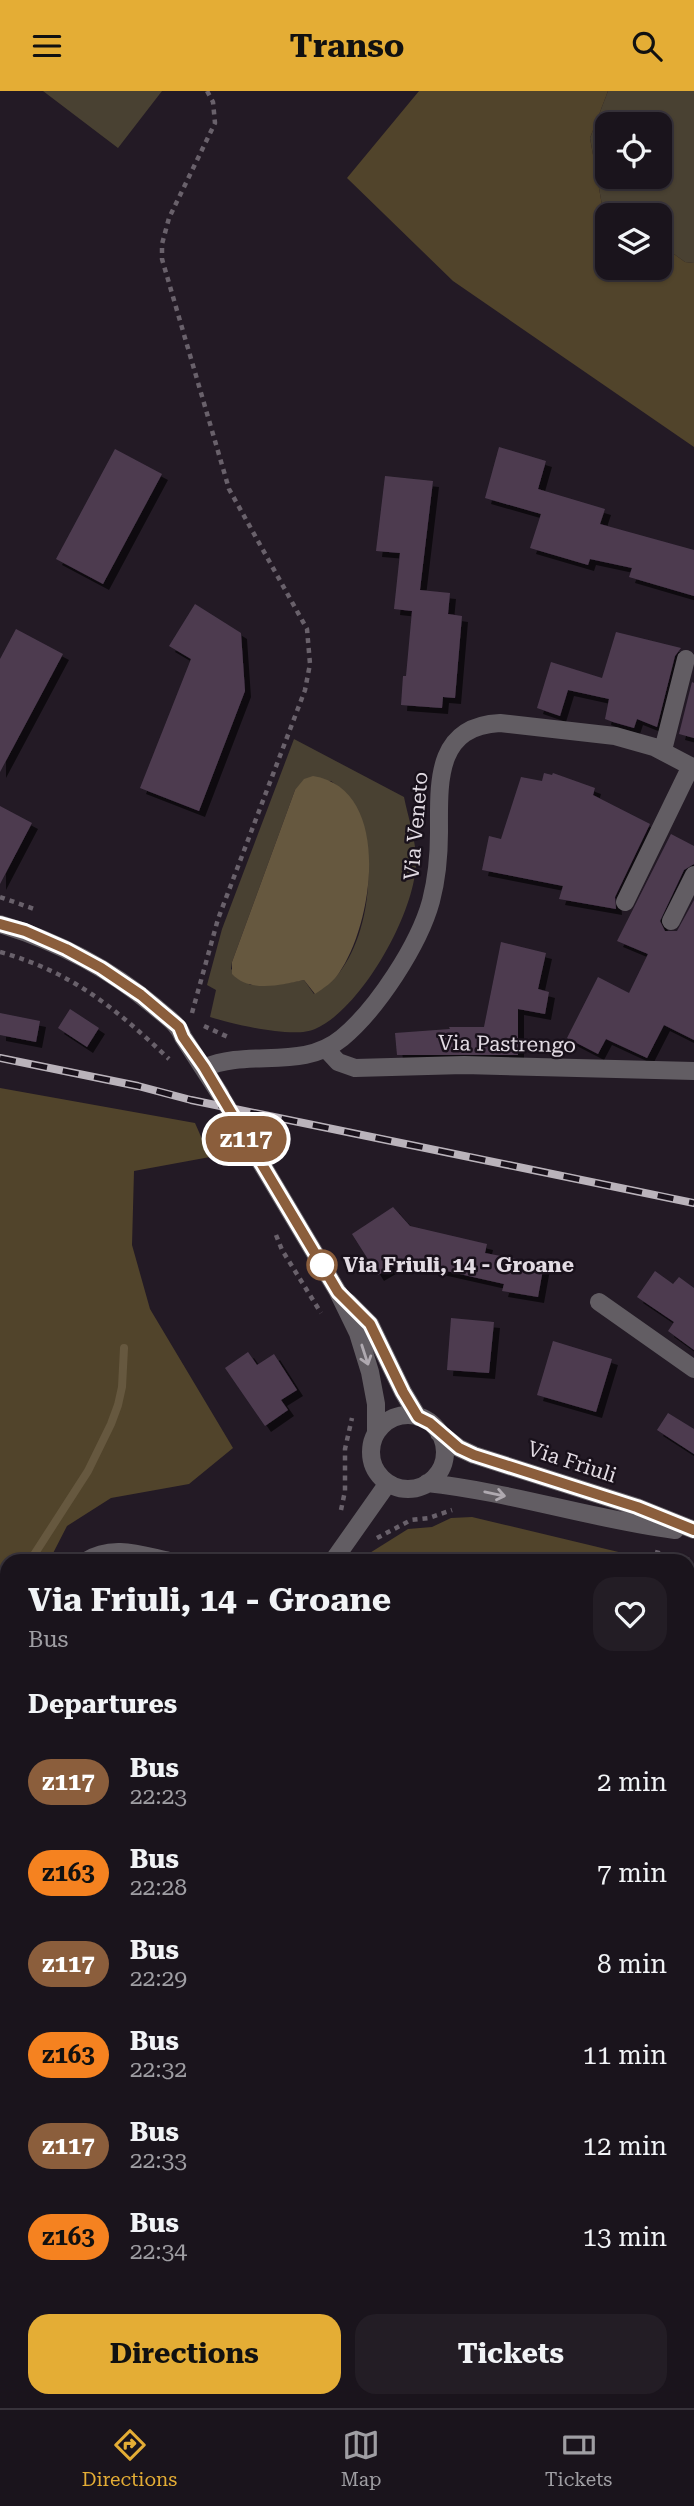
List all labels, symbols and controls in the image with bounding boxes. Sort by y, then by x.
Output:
icon: menu [28,27,66,65]
text: Transo [290,27,404,65]
icon: search [628,27,666,65]
map controls [595,112,672,280]
button: locate [595,112,672,189]
button: layers [595,203,672,280]
street label: Via Veneto [399,771,433,881]
street label: Via Pastrengo [438,1031,576,1057]
line badge: z117 [197,1116,295,1162]
text: z117 [220,1125,272,1153]
marker: Via Friuli, 14 - Groane [307,1250,337,1280]
place label: Via Friuli, 14 - Groane [343,1253,574,1277]
one-way arrow [359,1343,372,1365]
street label: Via Friuli [524,1436,620,1488]
one-way arrow [483,1487,506,1501]
button: heart [593,1577,667,1651]
text: Via Friuli, 14 - Groane [28,1580,391,1619]
text: Bus [28,1626,68,1653]
text: Departures [28,1689,177,1719]
text: Bus [130,1753,179,1783]
text: 2 min [597,1767,667,1797]
text: z117 [42,1768,95,1796]
text: 22:23 [130,1783,187,1810]
text: Bus [130,1844,179,1874]
text: 7 min [597,1858,667,1888]
text: z163 [42,1859,95,1887]
text: 22:28 [130,1874,187,1901]
text: Bus [130,1935,179,1965]
text: 8 min [597,1949,667,1979]
text: z117 [42,1950,95,1978]
text: 22:29 [130,1965,187,1992]
text: Bus [130,2026,179,2056]
text: 11 min [583,2040,667,2070]
text: z163 [42,2041,95,2069]
text: 22:32 [130,2056,187,2083]
text: Bus [130,2117,179,2147]
text: 12 min [583,2131,667,2161]
text: z117 [42,2132,95,2160]
text: 22:33 [130,2147,187,2174]
text: Bus [130,2208,179,2238]
text: 13 min [583,2222,667,2252]
text: z163 [42,2223,95,2251]
text: 22:34 [130,2238,187,2265]
button: Directions [28,2314,341,2394]
button: Tickets [355,2314,667,2394]
tab: Directions [82,2426,177,2491]
tab: Map [341,2426,381,2491]
tab: Tickets [545,2426,612,2491]

